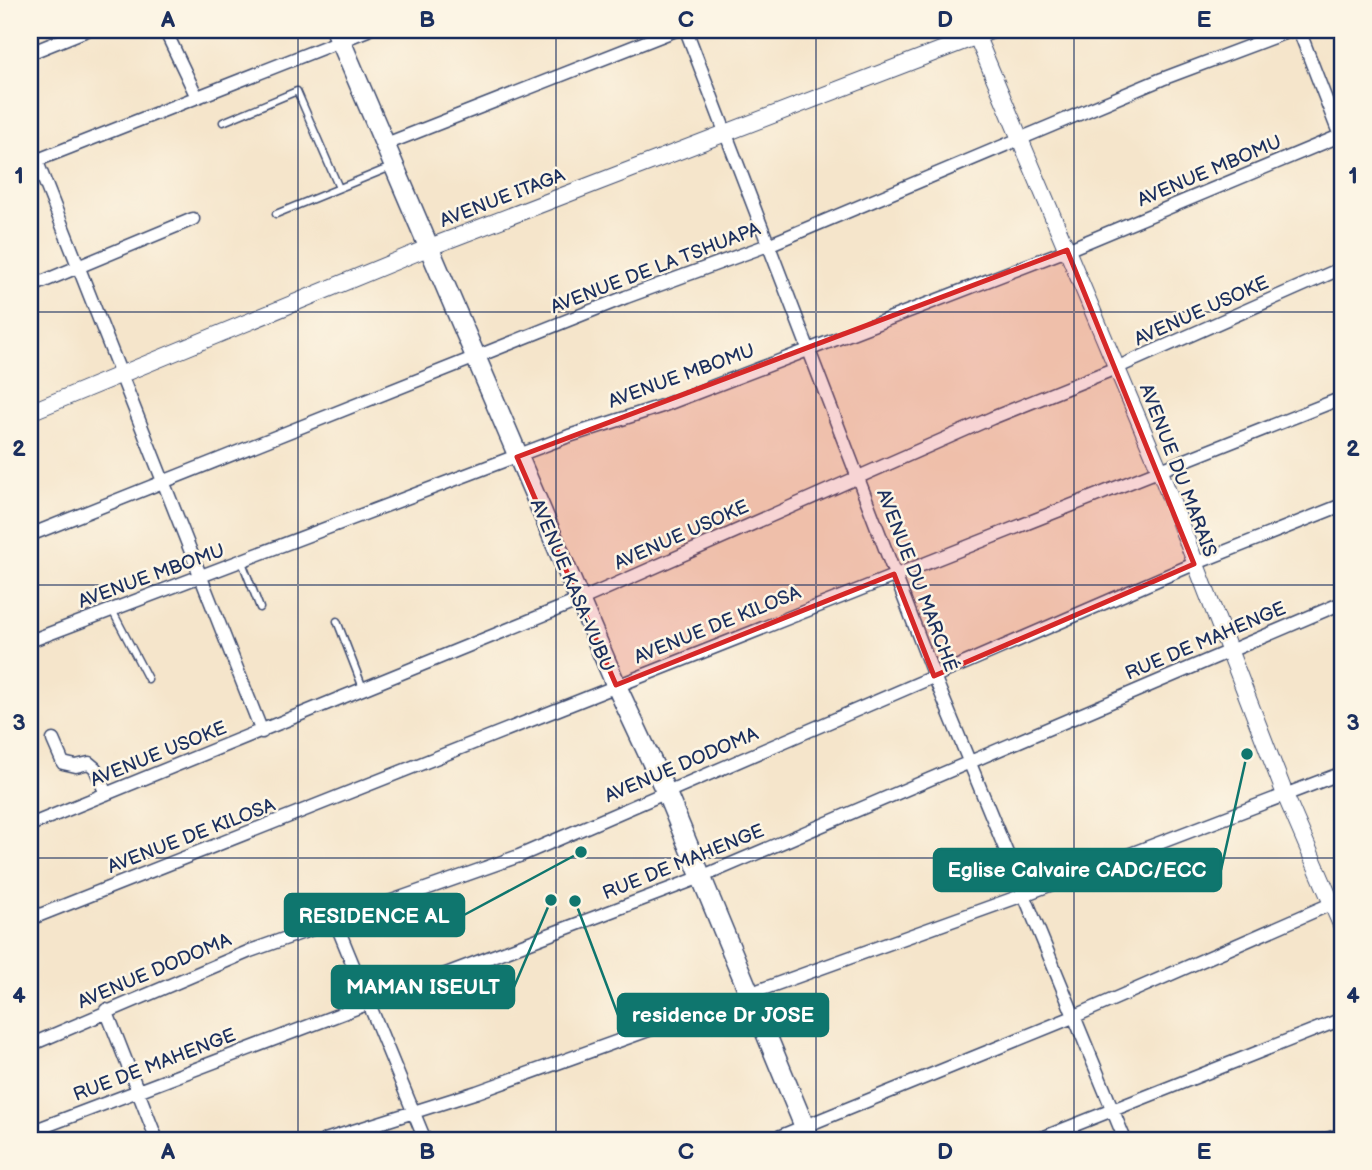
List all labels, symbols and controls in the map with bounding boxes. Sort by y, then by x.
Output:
text: A [160,6,176,34]
text: B [419,6,435,34]
text: C [678,6,694,34]
text: D [937,6,953,34]
text: E [1197,6,1212,34]
street label: AVENUE MBOMU [1134,131,1285,212]
text: 1 [14,162,24,190]
text: 1 [1348,162,1358,190]
street label: AVENUE ITAGA [437,164,569,233]
street label: AVENUE DE LA TSHUAPA [547,218,764,319]
street label: AVENUE USOKE [1131,271,1272,351]
street label: AVENUE MBOMU [605,339,758,414]
street label: AVENUE DU MARAIS [1134,381,1221,560]
text: 2 [12,435,26,463]
text: 2 [1346,435,1360,463]
street label: AVENUE DU MARCHÉ [871,485,963,675]
street label: AVENUE USOKE [611,495,752,575]
street label: AVENUE KASA-VUBU [525,496,618,676]
street label: AVENUE MBOMU [75,539,228,614]
street label: AVENUE DE KILOSA [631,581,805,669]
street label: RUE DE MAHENGE [1122,597,1289,686]
text: 3 [12,709,26,737]
text: 3 [1346,709,1360,737]
street label: AVENUE USOKE [87,717,230,792]
street label: AVENUE DODOMA [601,723,762,808]
street label: AVENUE DE KILOSA [104,794,279,879]
street label: RUE DE MAHENGE [599,820,768,905]
callout: Eglise Calvaire CADC/ECC [934,849,1221,891]
text: Eglise Calvaire CADC/ECC [947,858,1207,883]
callout: RESIDENCE AL [285,894,464,936]
text: RESIDENCE AL [298,904,450,929]
street label: AVENUE DODOMA [74,929,235,1014]
callout: MAMAN ISEULT [332,966,514,1008]
text: MAMAN ISEULT [346,975,500,1000]
text: 4 [12,982,26,1010]
text: 4 [1346,982,1360,1010]
callout: residence Dr JOSE [618,994,828,1036]
text: residence Dr JOSE [632,1003,814,1028]
street label: RUE DE MAHENGE [70,1024,239,1107]
text: A [160,1138,176,1166]
text: B [419,1138,435,1166]
text: C [678,1138,694,1166]
text: D [937,1138,953,1166]
text: E [1197,1138,1212,1166]

